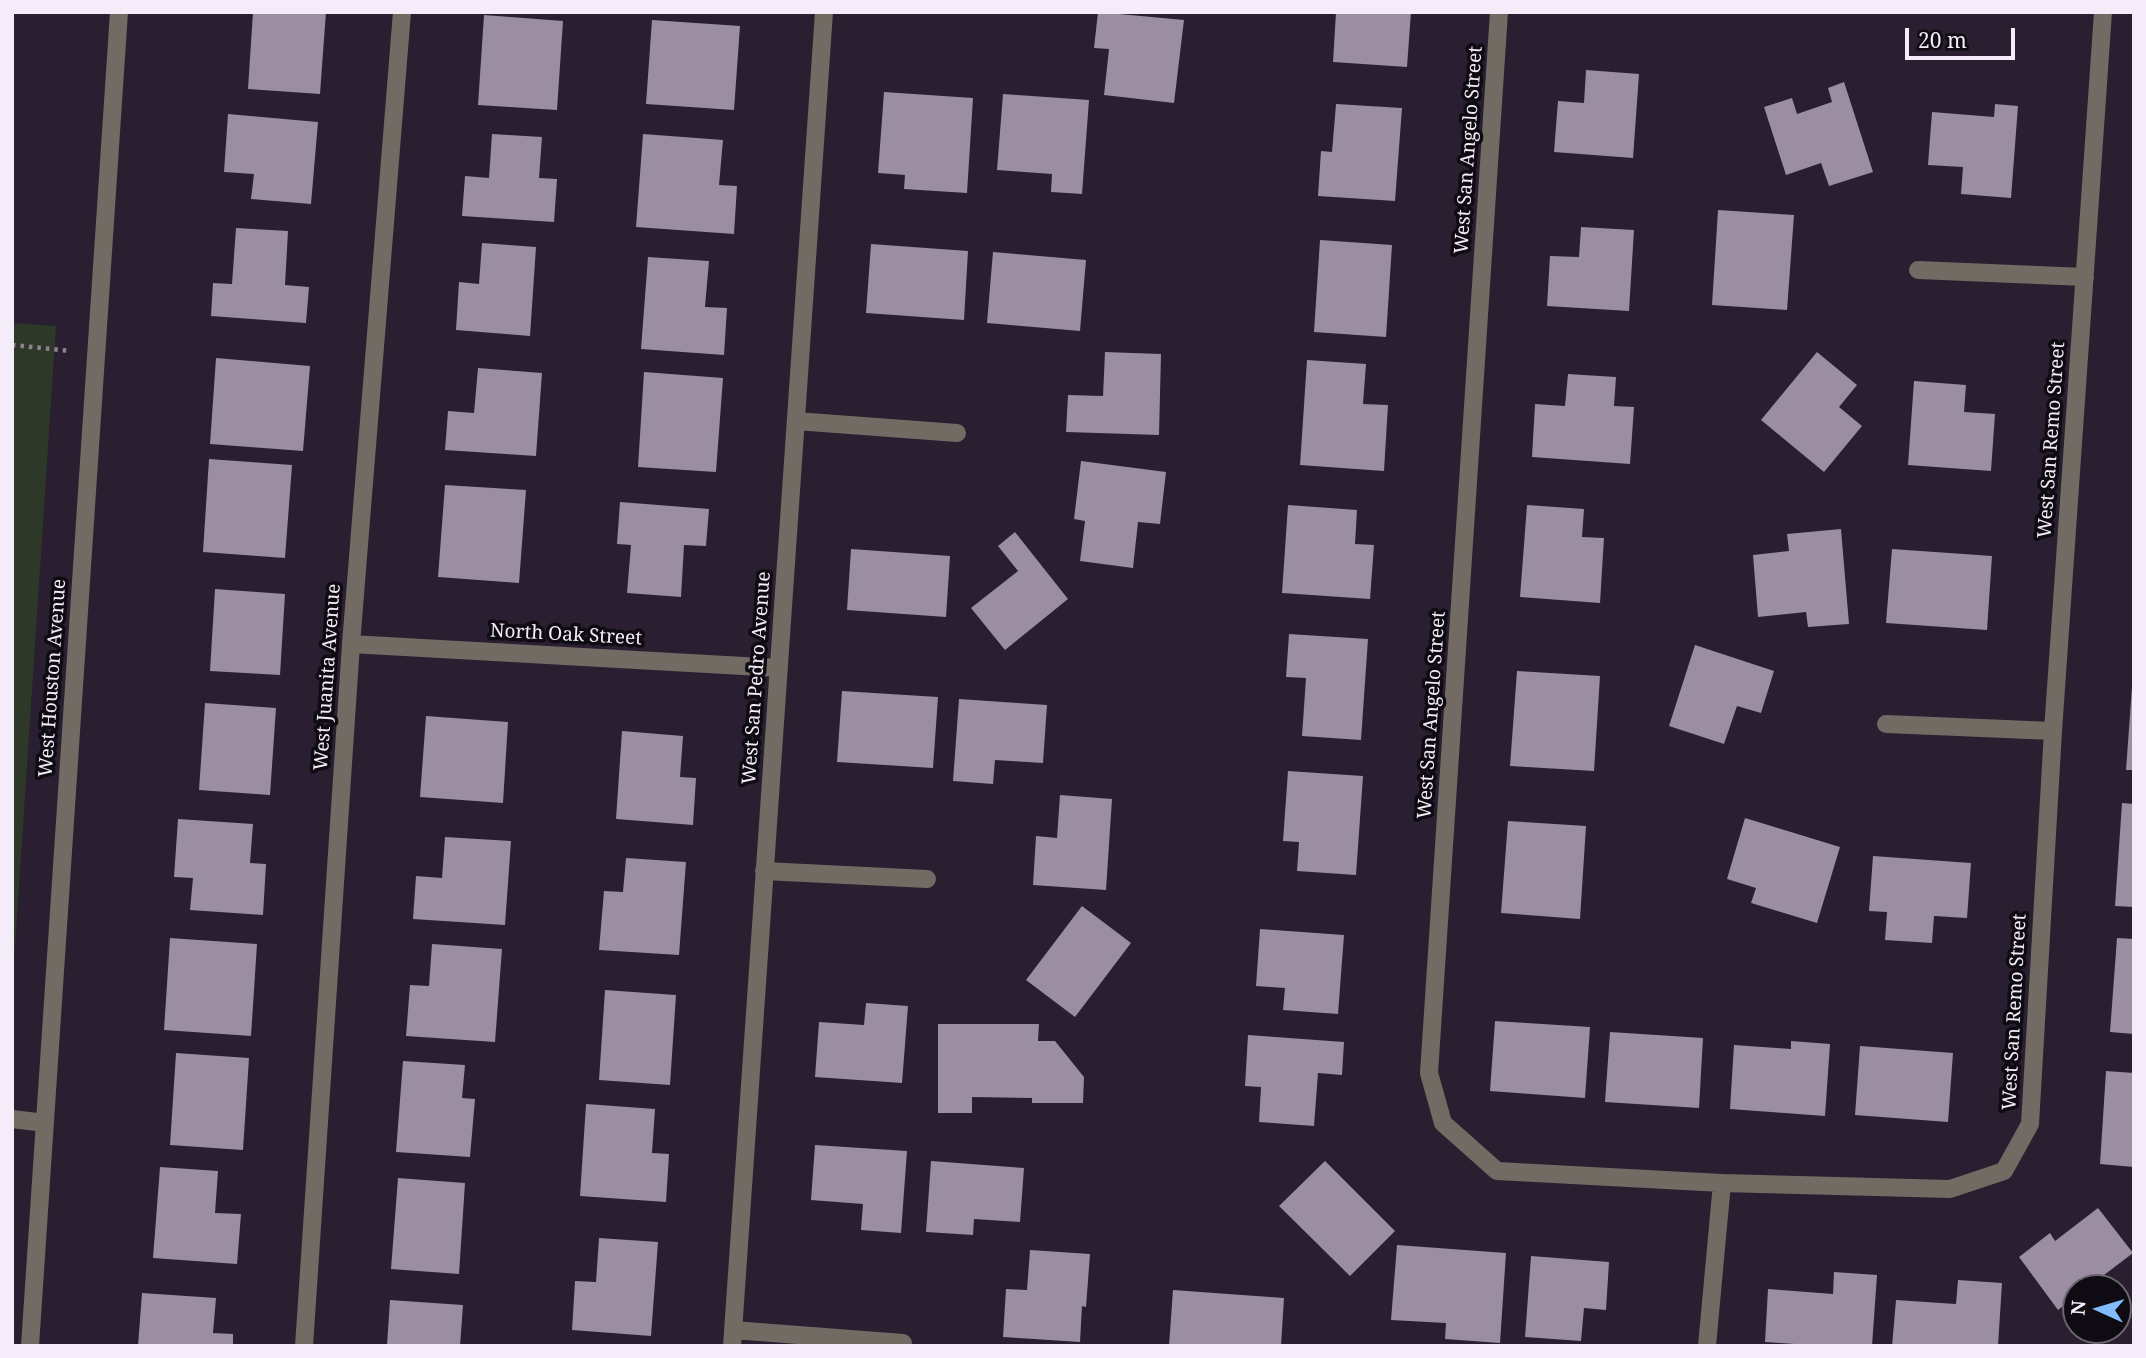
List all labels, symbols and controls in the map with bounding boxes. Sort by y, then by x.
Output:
scale bar [1908,14,2018,58]
text: 20 m [1918,26,1967,54]
street label: West San Angelo Street [1450,45,1488,255]
street label: West San Remo Street [2034,341,2070,539]
street label: West San Pedro Avenue [738,571,776,785]
street label: West Houston Avenue [35,578,71,778]
street label: West Juanita Avenue [310,583,346,771]
street label: West San Angelo Street [1413,610,1451,820]
street label: North Oak Street [490,620,642,650]
street label: West San Remo Street [1998,913,2032,1111]
north arrow [2062,1274,2132,1344]
text: N [2065,1299,2092,1316]

